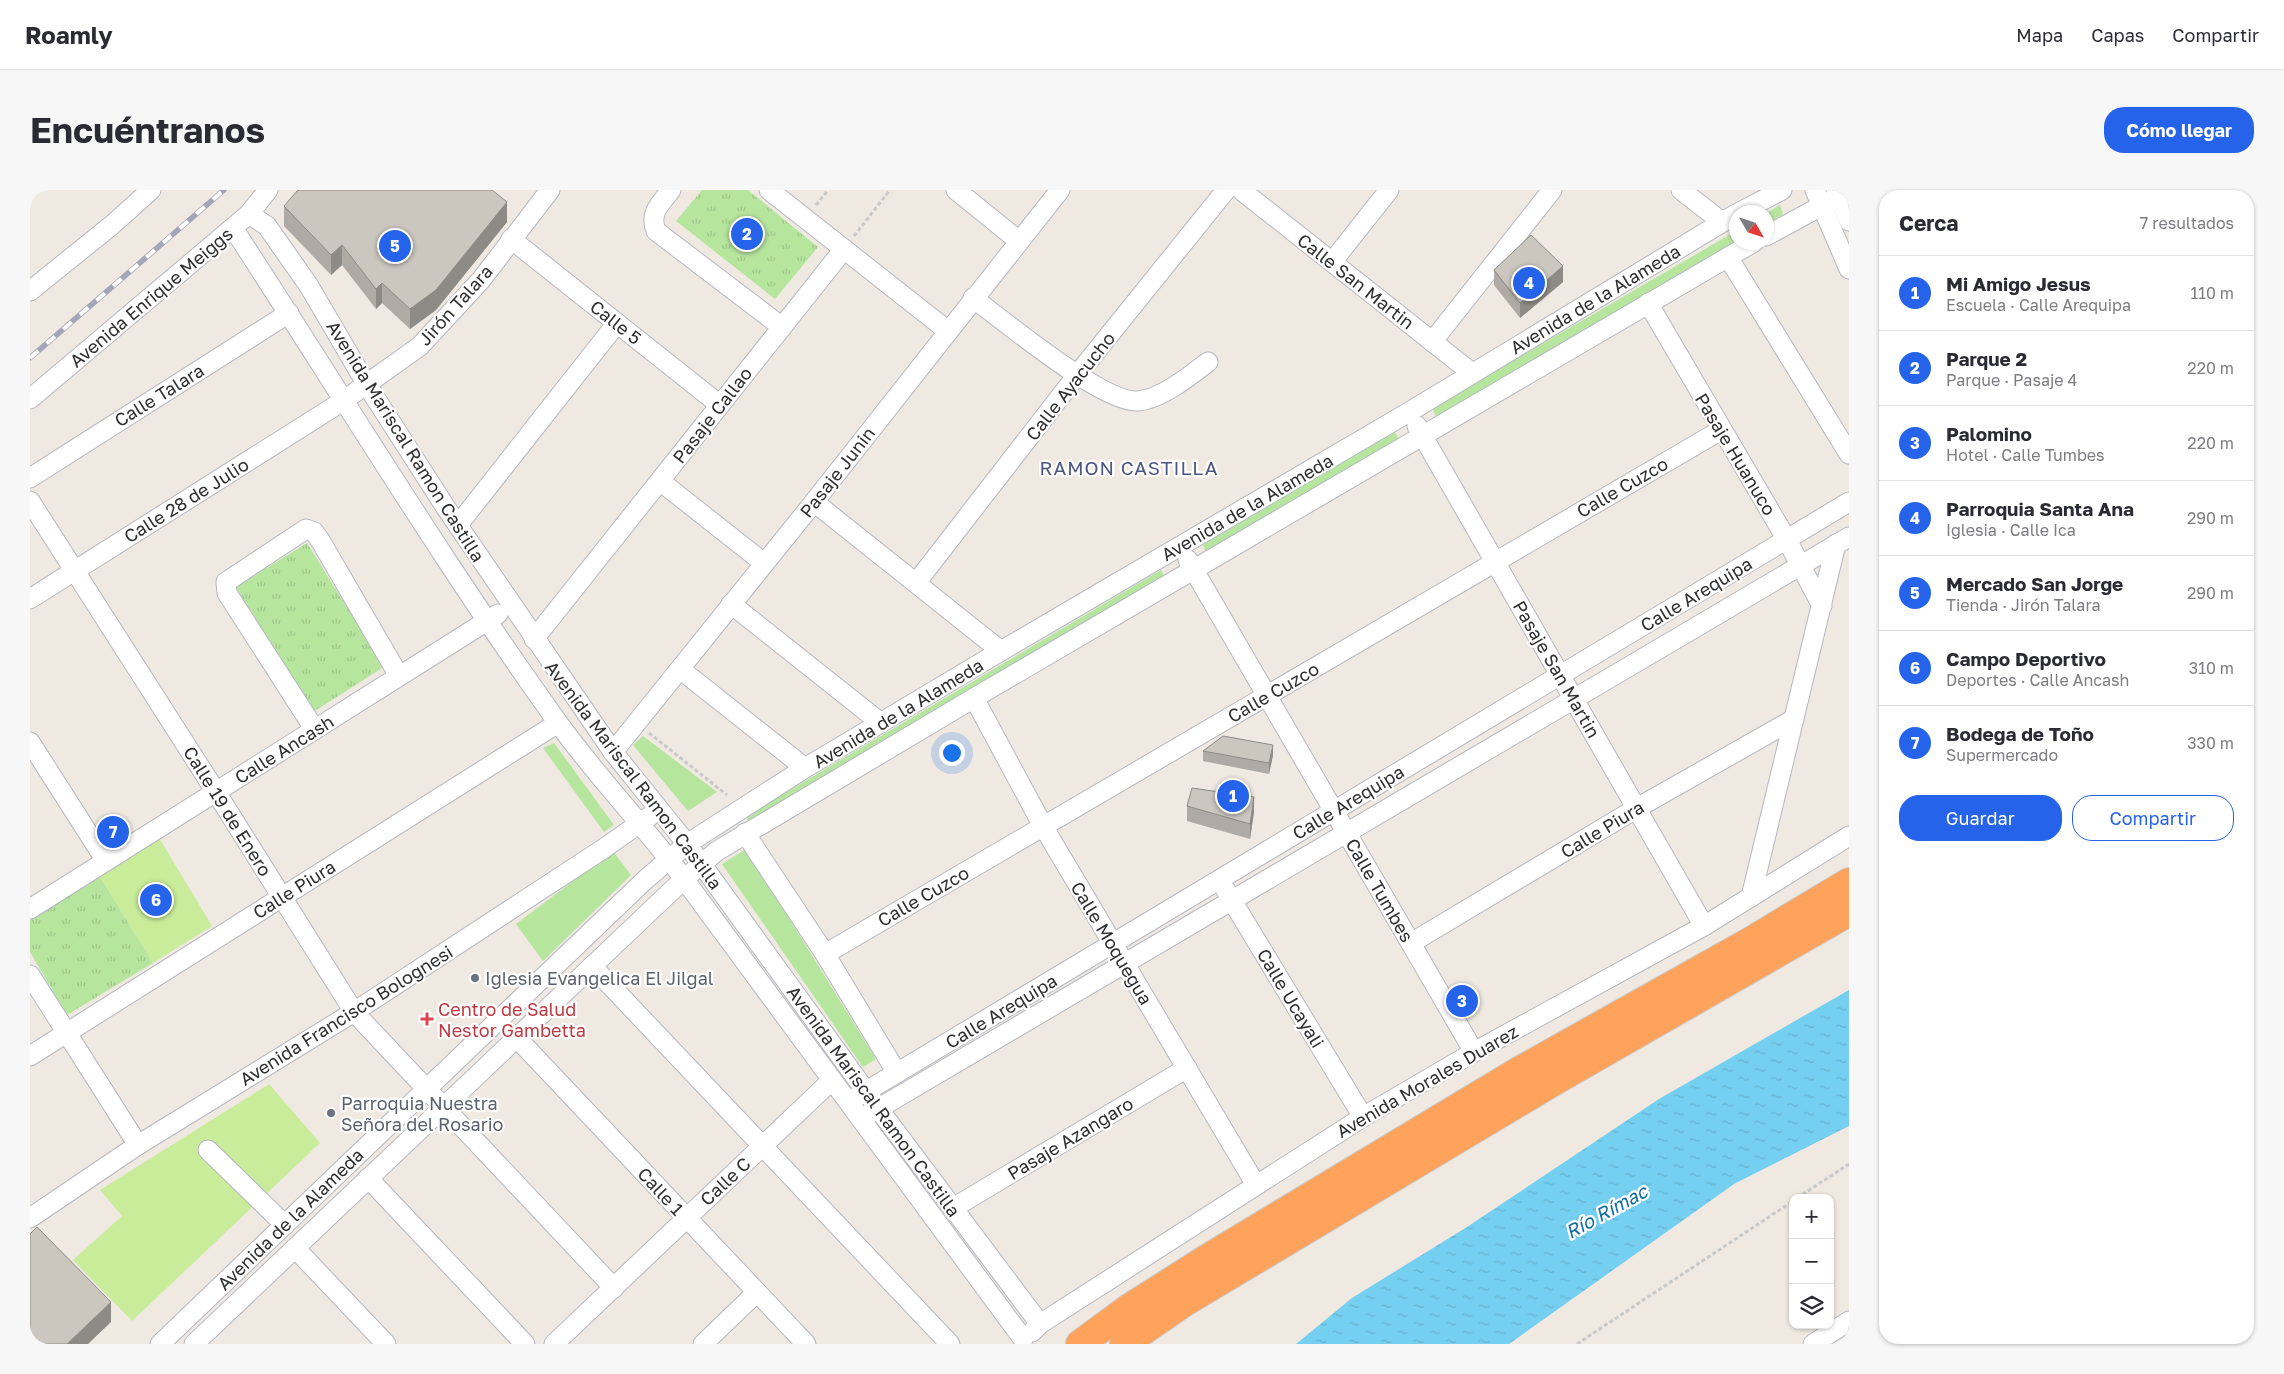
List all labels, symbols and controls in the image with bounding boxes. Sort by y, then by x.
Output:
text: Roamly [25,20,113,49]
text: Mapa [2016,24,2063,46]
text: Capas [2091,24,2144,46]
text: Compartir [2172,24,2259,46]
button: Cómo llegar [2104,107,2254,153]
text: Encuéntranos [30,109,265,151]
north arrow [1729,205,1774,250]
text: Cerca [1899,210,1958,236]
text: 7 resultados [2140,213,2234,233]
pin: 2 [731,215,763,253]
street label: Avenida Enrique Meiggs [65,222,237,372]
pin: 5 [379,227,411,265]
street label: Calle San Martin [1293,229,1419,333]
street label: Avenida de la Alameda [1506,239,1684,359]
street label: Jirón Talara [413,260,497,350]
pin: 4 [1513,264,1545,302]
text: Mi Amigo Jesus [1946,272,2091,295]
text: 1 [1911,283,1919,303]
text: 110 m [2190,283,2234,303]
street label: Calle 5 [586,295,646,349]
text: Escuela · Calle Arequipa [1946,295,2131,315]
street label: Avenida Mariscal Ramon Castilla [322,316,490,566]
street label: Calle Ayacucho [1021,327,1119,445]
text: Parque 2 [1946,347,2027,370]
text: 2 [1910,358,1920,378]
text: 220 m [2187,358,2234,378]
street label: Calle Talara [110,359,208,431]
street label: Pasaje Callao [668,362,756,468]
text: Parque · Pasaje 4 [1946,370,2077,390]
street label: Pasaje Huanuco [1691,389,1781,519]
street label: Pasaje Junin [795,422,879,522]
text: Palomino [1946,422,2032,445]
text: 3 [1910,433,1920,453]
text: 220 m [2187,433,2234,453]
text: Hotel · Calle Tumbes [1946,445,2105,465]
street label: Avenida de la Alameda [1157,449,1337,565]
street label: Calle Cuzco [1572,452,1672,522]
street label: Calle 28 de Julio [120,453,252,547]
district label: RAMON CASTILLA [1040,456,1219,479]
text: Parroquia Santa Ana [1946,497,2134,520]
text: 4 [1910,508,1920,528]
text: 290 m [2187,508,2234,528]
text: Iglesia · Calle Ica [1946,520,2076,540]
street label: Calle Arequipa [1636,552,1756,636]
text: Mercado San Jorge [1946,572,2123,595]
text: 5 [1910,583,1920,603]
text: 290 m [2187,583,2234,603]
text: Tienda · Jirón Talara [1946,595,2101,615]
street label: Pasaje San Martin [1509,597,1605,741]
text: Campo Deportivo [1946,647,2106,670]
street label: Avenida de la Alameda [809,653,987,773]
street label: Avenida Mariscal Ramon Castilla [541,656,727,894]
street label: Calle Cuzco [1223,657,1323,727]
text: 6 [1910,658,1920,678]
text: 310 m [2189,658,2234,678]
text: Deportes · Calle Ancash [1946,670,2129,690]
street label: Calle Ancash [231,710,337,788]
text: Bodega de Toño [1946,722,2094,745]
text: 7 [1911,733,1919,753]
text: 330 m [2187,733,2234,753]
your location [939,740,965,766]
street label: Calle 19 de Enero [179,742,277,880]
text: Supermercado [1946,745,2058,765]
street label: Calle Arequipa [1288,760,1408,844]
pin: 1 [1217,777,1249,815]
button: Guardar [1899,795,2062,841]
button: Compartir [2072,795,2234,841]
street label: Calle Piura [1556,796,1648,862]
pin: 7 [97,813,129,851]
street label: Calle Tumbes [1341,834,1419,946]
street label: Calle Piura [249,855,339,923]
street label: Calle Cuzco [873,861,973,931]
street label: Calle Moquegua [1067,878,1157,1008]
pin: 6 [140,881,172,919]
street label: Avenida Francisco Bolognesi [235,940,457,1090]
street label: Calle Ucayali [1253,944,1329,1052]
place label: Iglesia Evangelica El Jilgal [485,967,714,989]
street label: Calle Arequipa [941,969,1061,1053]
marker: Iglesia Evangelica El Jilgal [469,972,481,984]
street label: Avenida Mariscal Ramon Castilla [783,981,965,1221]
pin: 3 [1446,982,1478,1020]
place label: Centro de Salud Nestor Gambetta [438,998,586,1041]
marker: Centro de Salud Nestor Gambetta [420,1012,434,1026]
street label: Avenida Morales Duarez [1332,1020,1522,1142]
place label: Parroquia Nuestra Señora del Rosario [341,1092,503,1135]
street label: Pasaje Azangaro [1003,1092,1137,1184]
marker: Parroquia Nuestra Señora del Rosario [325,1107,337,1119]
street label: Avenida de la Alameda [212,1144,368,1294]
street label: Calle C [695,1152,755,1210]
street label: Calle 1 [633,1163,689,1220]
water label: Río Rímac [1561,1178,1652,1243]
map controls [1789,1194,1834,1329]
button: + [1789,1194,1834,1239]
button: − [1789,1239,1834,1284]
button: layers [1789,1284,1834,1329]

